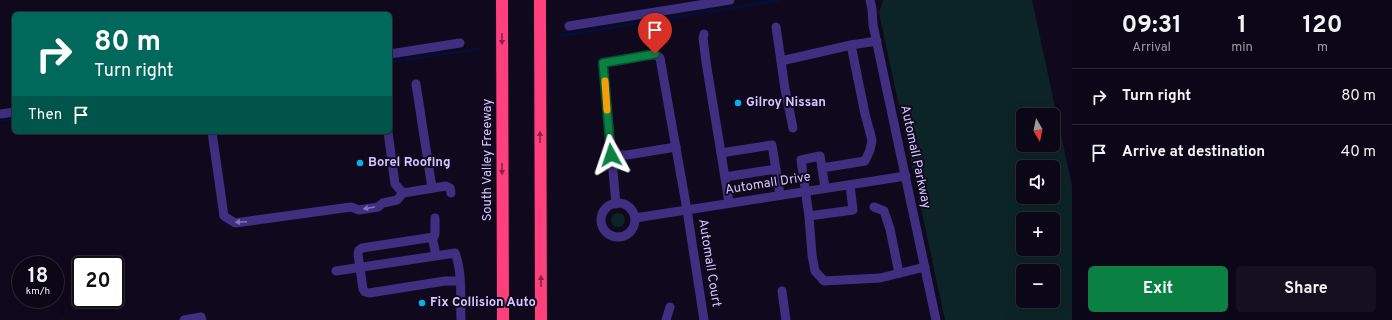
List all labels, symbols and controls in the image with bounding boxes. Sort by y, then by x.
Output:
text: 09:31 [1121,11,1182,41]
text: 1 [1237,11,1247,41]
text: 120 [1302,11,1342,41]
pin [638,13,672,54]
icon: arrive [644,19,666,41]
text: 80 m [94,25,161,61]
icon: right [28,28,80,80]
one-way arrow [499,33,505,46]
text: Arrival [1132,40,1171,56]
text: min [1231,40,1253,56]
text: m [1317,40,1328,56]
text: Turn right [94,60,174,83]
icon: right [1088,86,1110,108]
text: Turn right [1122,87,1191,106]
text: 80 m [1341,87,1376,106]
place label: Gilroy Nissan [746,95,826,111]
marker: Gilroy Nissan [733,98,743,108]
street label: South Valley Freeway [480,99,496,221]
icon: arrive [70,104,92,126]
street label: Automall Parkway [896,104,934,210]
text: Then [28,106,62,125]
north arrow [1016,108,1060,152]
map controls [1016,108,1060,308]
one-way arrow [537,130,543,143]
position arrow [590,134,632,176]
icon: arrive [1088,142,1110,164]
text: Arrive at destination [1122,143,1265,162]
text: 40 m [1341,143,1376,162]
place label: Borel Roofing [368,155,451,171]
marker: Borel Roofing [355,158,365,168]
button: sound [1016,160,1060,204]
one-way arrow [499,163,505,176]
street label: Automall Drive [724,169,812,199]
one-way arrow [363,205,375,211]
button: + [1016,212,1060,256]
street label: Automall Court [694,218,724,308]
one-way arrow [234,219,247,226]
speed limit sign: 20 [72,256,124,308]
text: 18 [28,264,48,290]
button: − [1016,264,1060,308]
button: Exit [1088,266,1228,312]
button: Share [1236,266,1376,312]
one-way arrow [538,274,544,287]
text: km/h [26,285,50,298]
place label: Fix Collision Auto [430,295,536,311]
marker: Fix Collision Auto [417,298,427,308]

